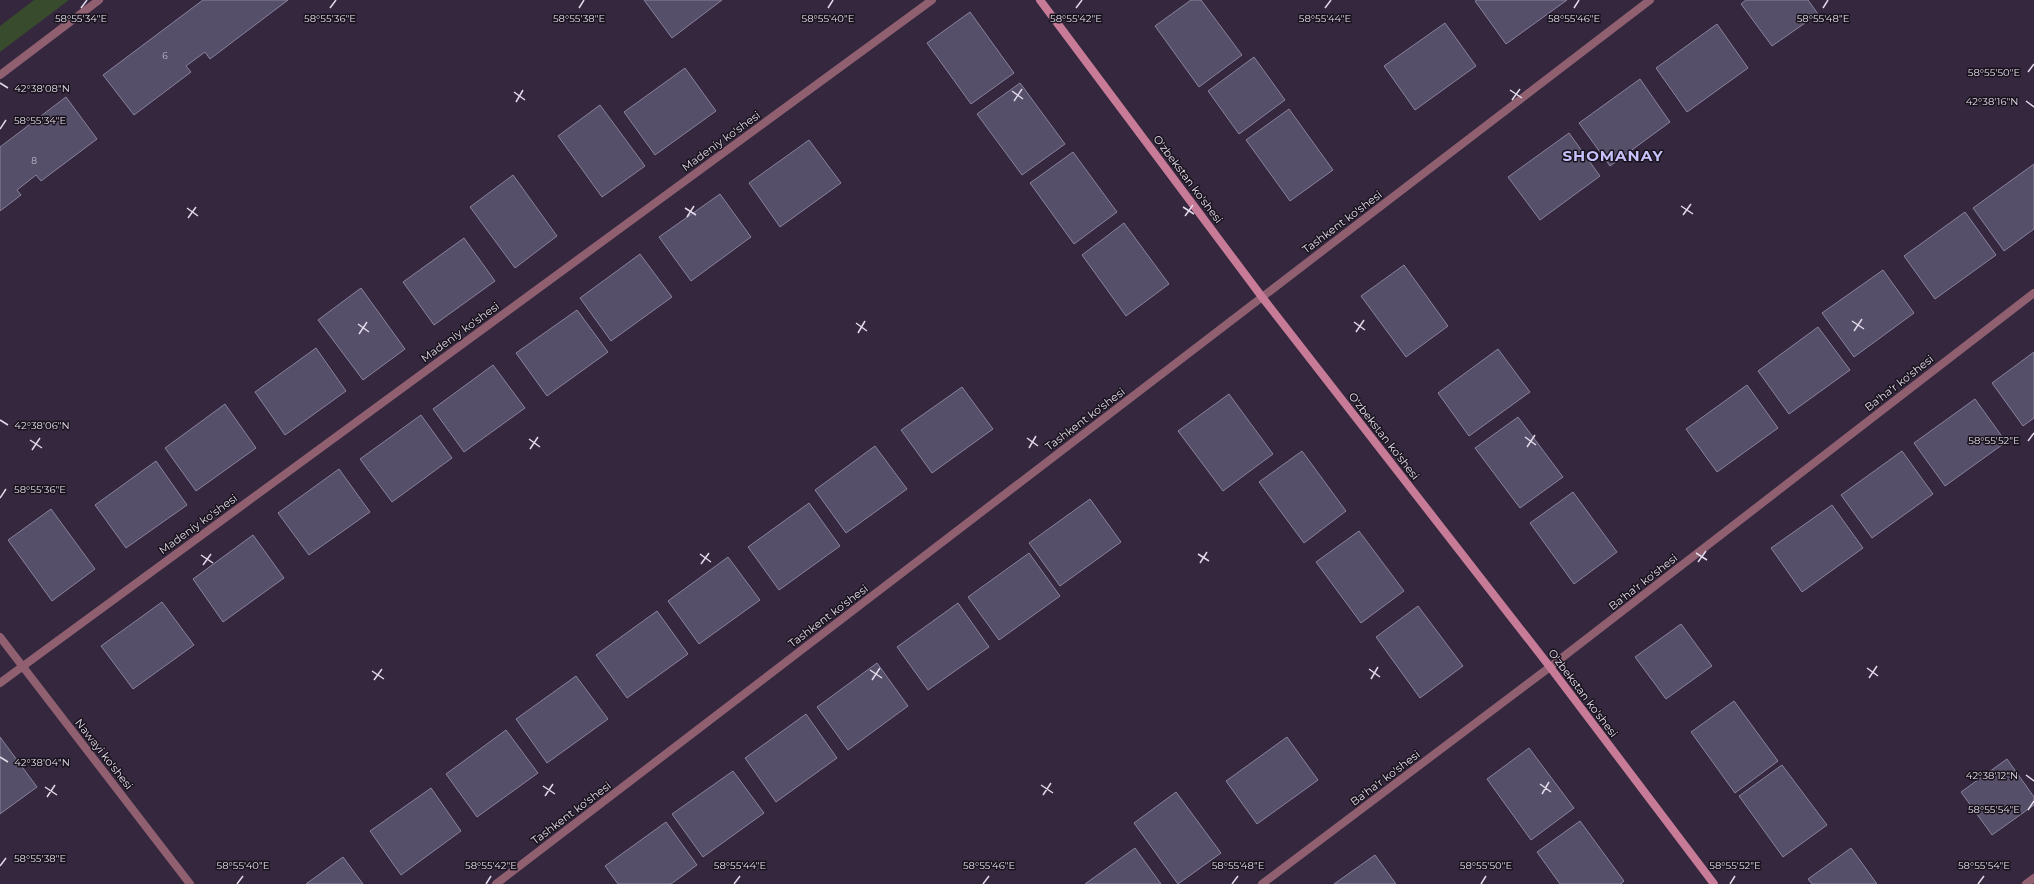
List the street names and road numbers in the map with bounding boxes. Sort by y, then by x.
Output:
street label: Madeniy ko'shesi [679,108,763,174]
street label: O'zbekstan ko'shesi [1150,132,1226,226]
street label: Tashkent ko'shesi [1299,187,1385,257]
street label: Madeniy ko'shesi [418,299,502,365]
street label: Ba'ha'r ko'shesi [1862,352,1936,414]
street label: Tashkent ko'shesi [1042,384,1128,454]
street label: O'zbekstan ko'shesi [1346,390,1422,482]
street label: Madeniy ko'shesi [156,491,240,557]
street label: Ba'ha'r ko'shesi [1606,551,1680,613]
street label: Tashkent ko'shesi [785,581,871,651]
street label: O'zbekstan ko'shesi [1545,646,1621,740]
street label: Nawayi ko'shesi [72,716,136,792]
street label: Ba'ha'r ko'shesi [1347,747,1423,809]
street label: Tashkent ko'shesi [528,778,614,848]

